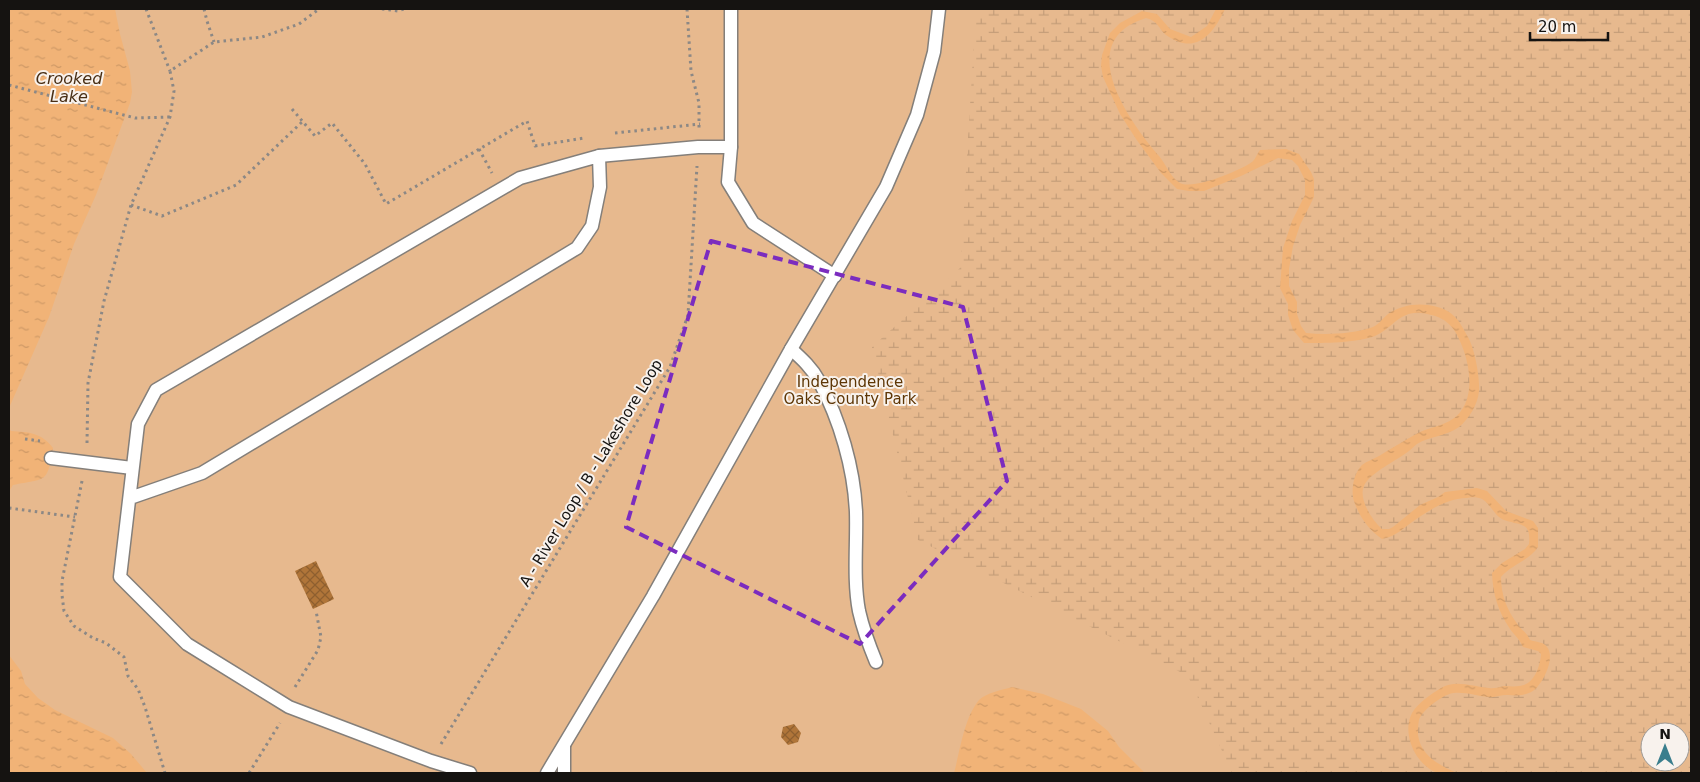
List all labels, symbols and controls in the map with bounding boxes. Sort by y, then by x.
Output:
scale bar [1530,10,1608,42]
text: 20 m [1538,18,1576,36]
water label: Crooked Lake [36,69,103,106]
street label: A - River Loop / B - Lakeshore Loop [516,356,666,590]
park label: Independence Oaks County Park [784,373,917,408]
north arrow [1640,722,1690,772]
text: N [1659,726,1671,742]

